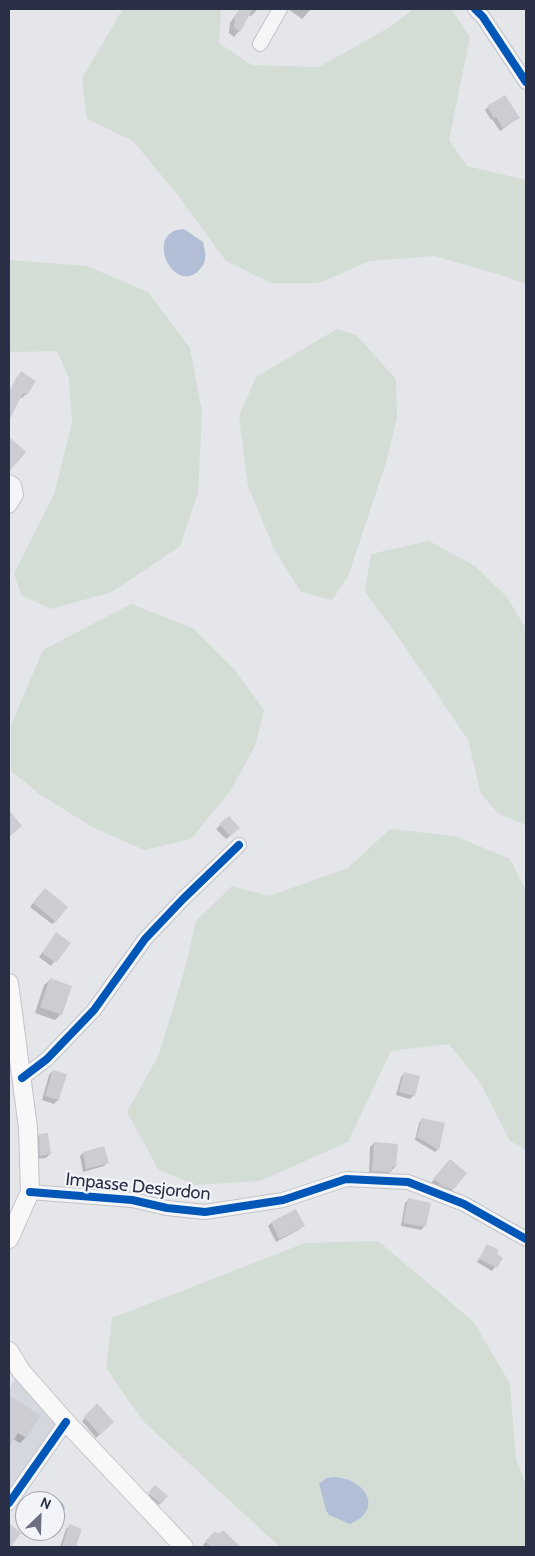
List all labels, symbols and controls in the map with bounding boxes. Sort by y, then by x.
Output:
street label: Impasse Desjordon [64,1169,212,1205]
north arrow [15,1491,65,1541]
text: N [38,1493,54,1513]

